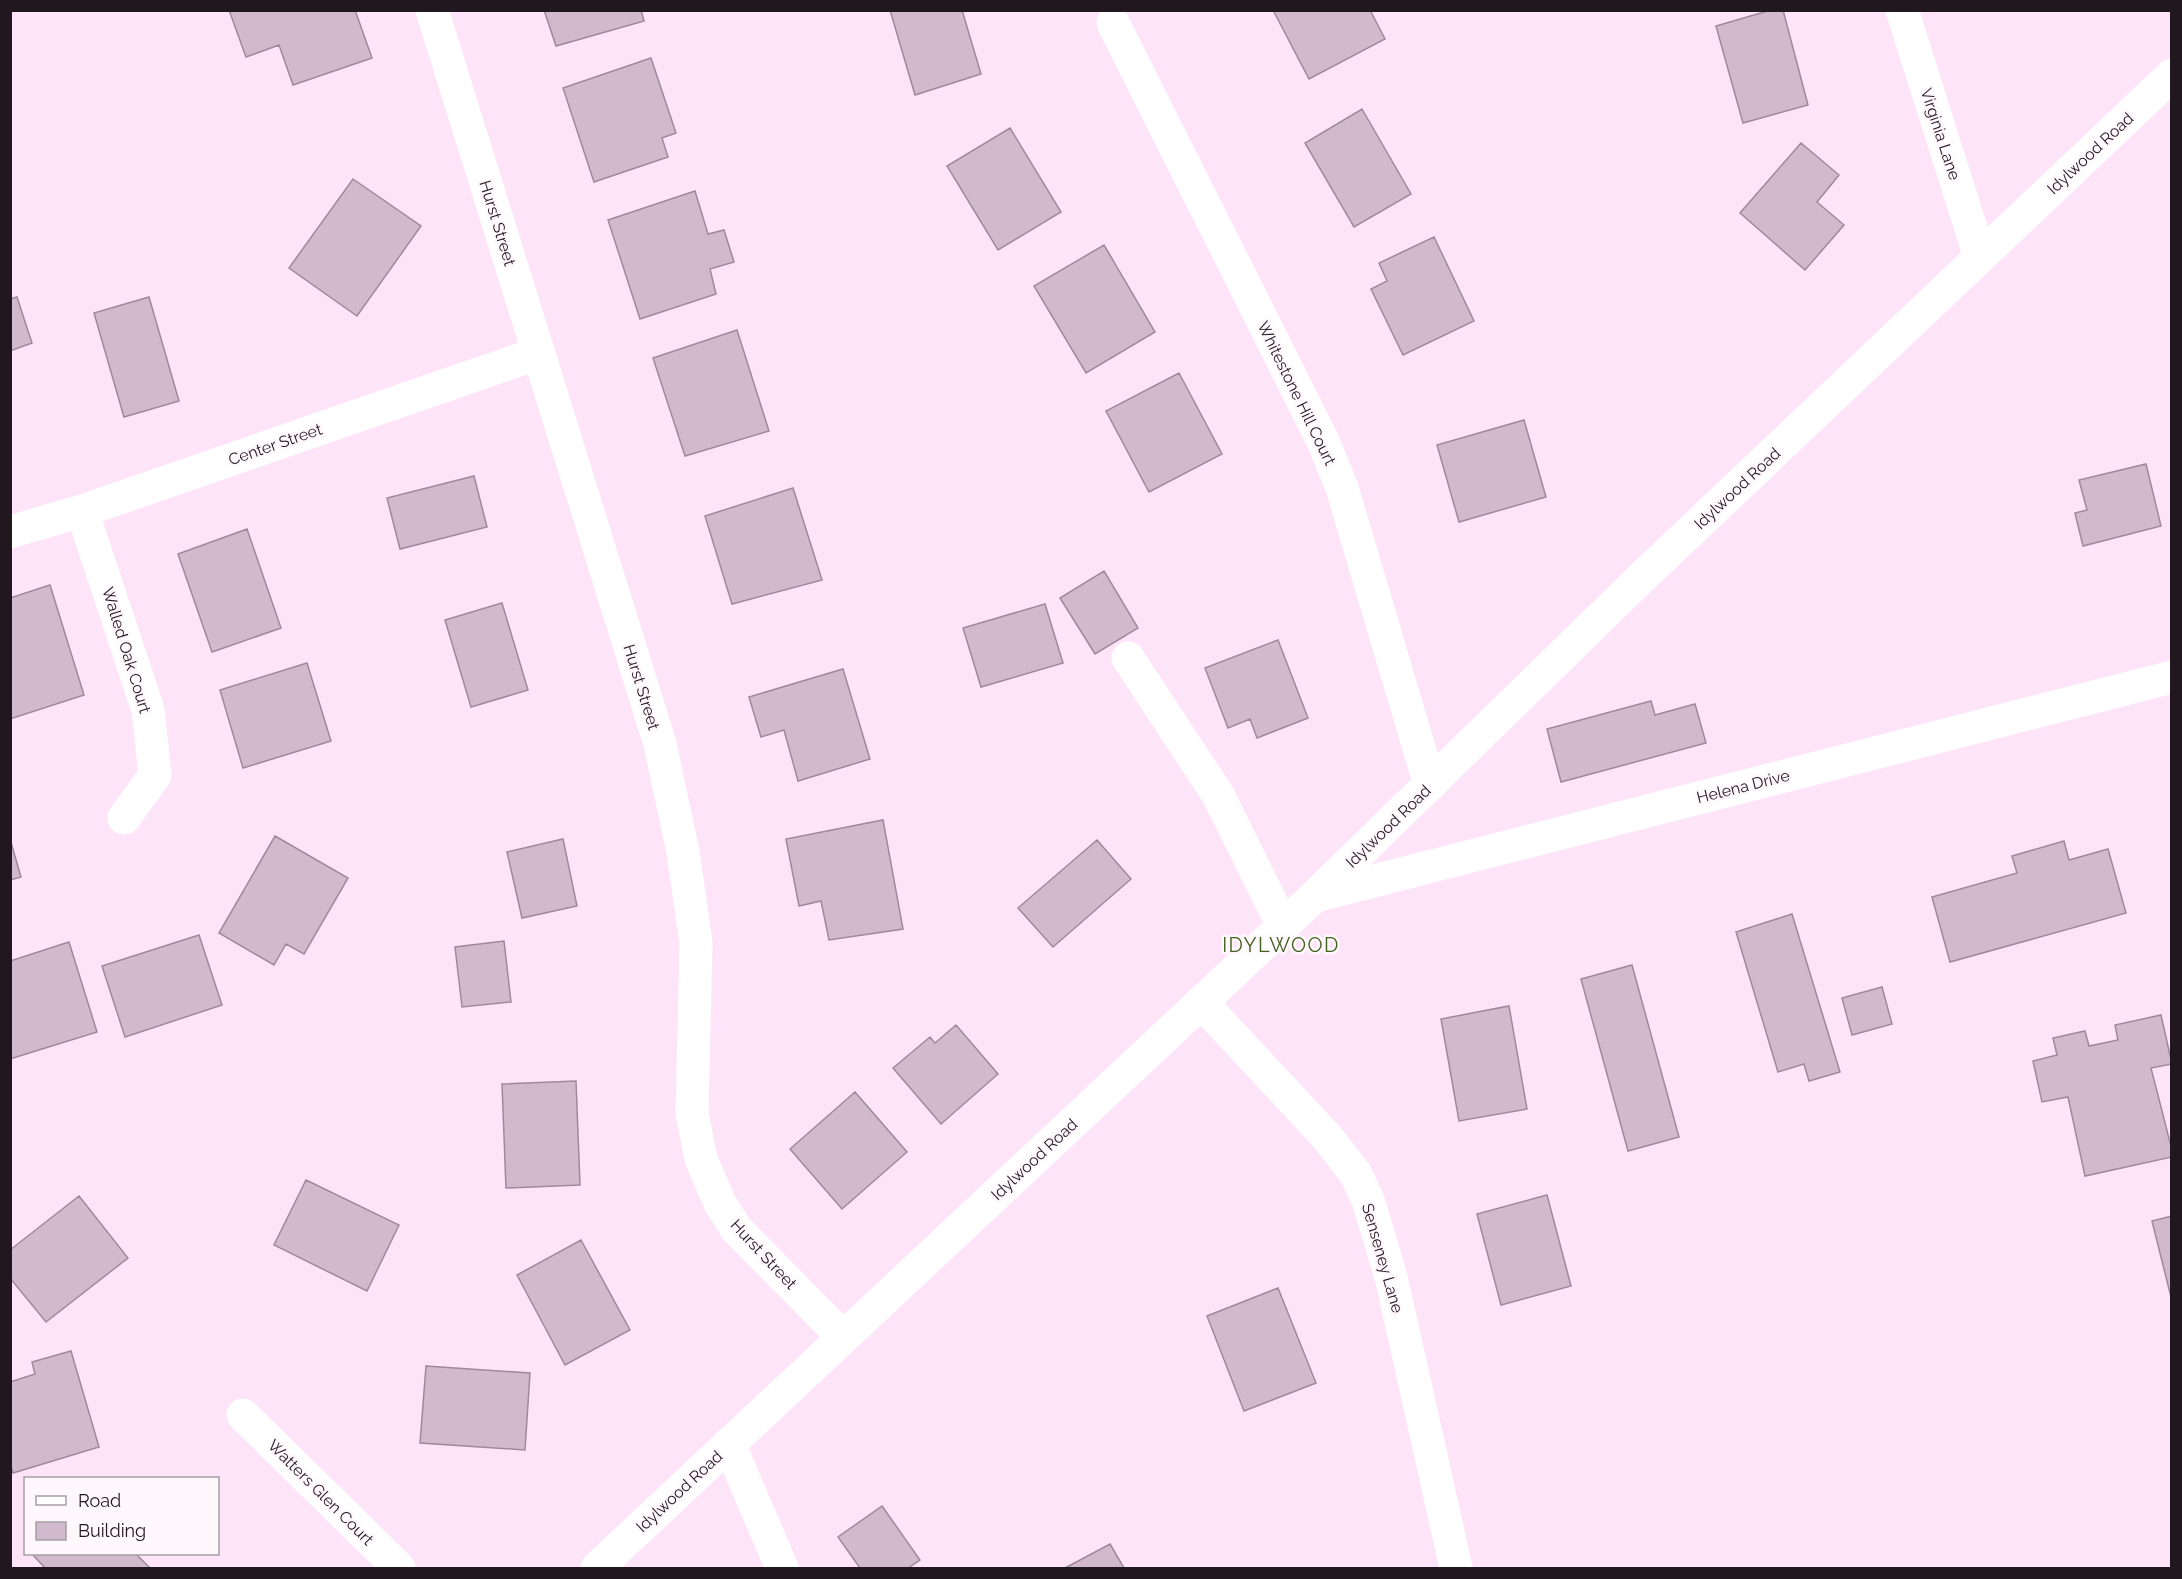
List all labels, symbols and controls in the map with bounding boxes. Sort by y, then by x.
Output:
street label: Virginia Lane [1917,86,1964,183]
street label: Idylwood Road [2043,109,2137,198]
street label: Hurst Street [476,178,520,269]
street label: Whitestone Hill Court [1253,318,1340,469]
street label: Center Street [226,419,325,469]
street label: Idylwood Road [1690,444,1784,533]
street label: Walled Oak Court [98,585,155,716]
street label: Hurst Street [620,642,664,733]
street label: Helena Drive [1695,766,1792,807]
street label: Idylwood Road [1342,781,1435,872]
district label: IDYLWOOD [1222,933,1340,957]
street label: Idylwood Road [987,1115,1081,1204]
street label: Senseney Lane [1358,1201,1407,1315]
street label: Hurst Street [727,1216,801,1294]
street label: Watters Glen Court [264,1436,378,1550]
street label: Idylwood Road [632,1447,726,1536]
legend [24,1477,219,1555]
text: Road [78,1490,121,1511]
text: Building [78,1520,146,1541]

